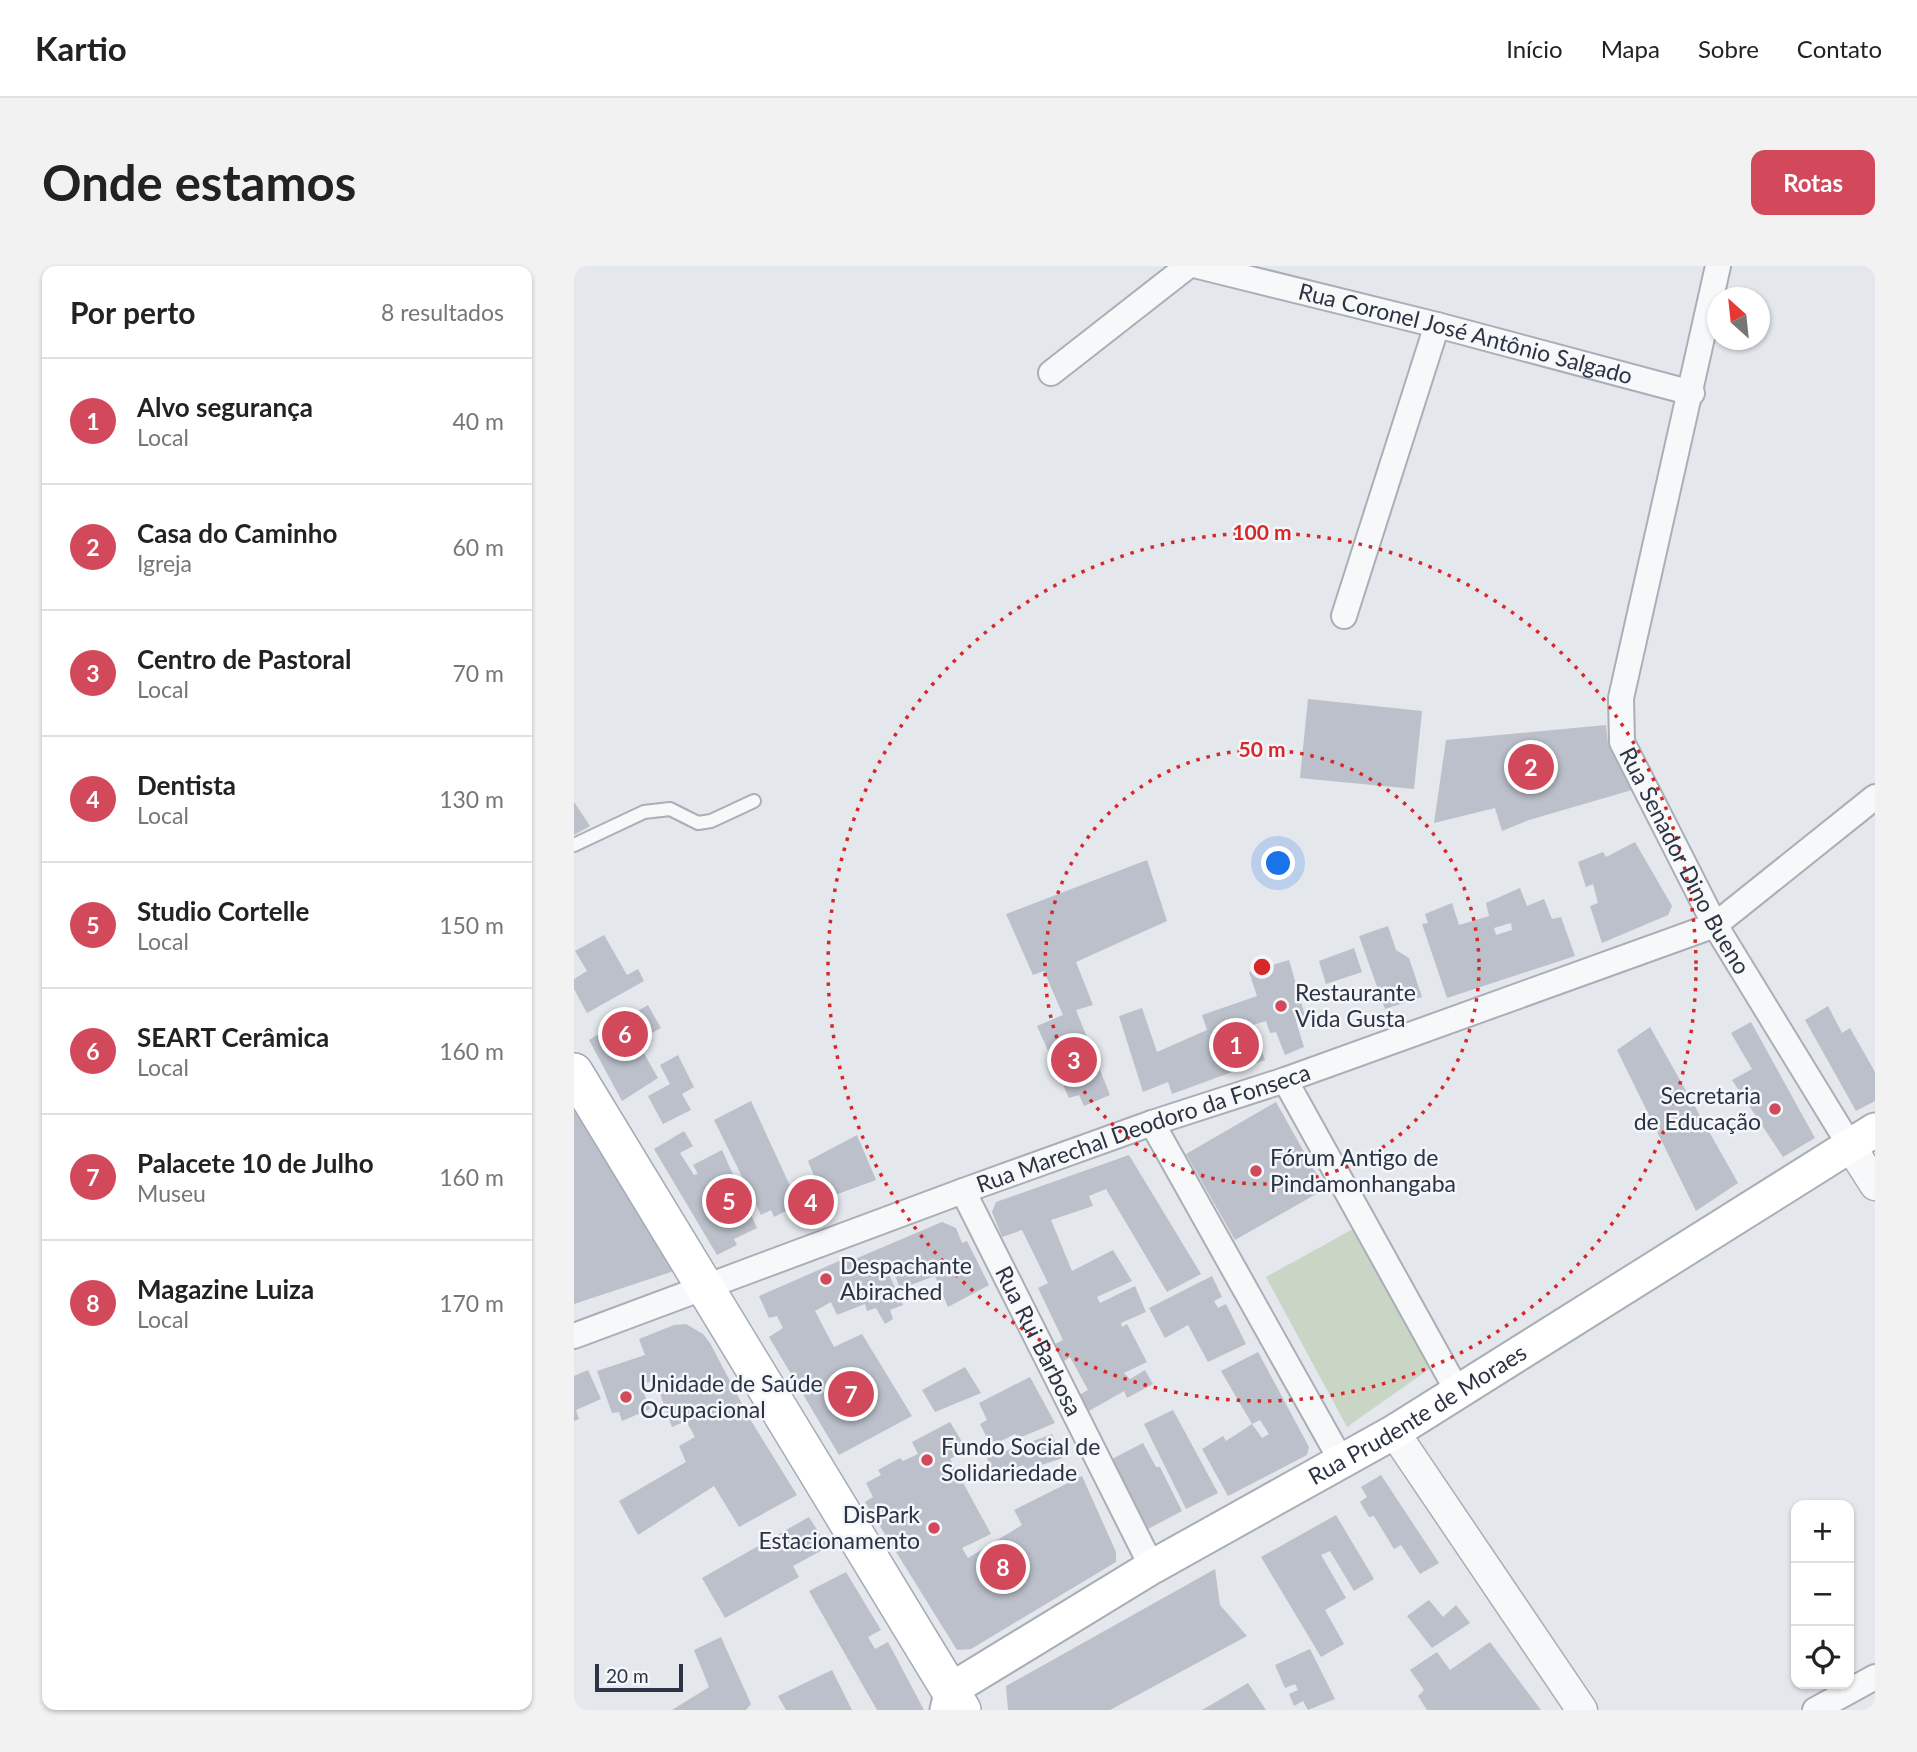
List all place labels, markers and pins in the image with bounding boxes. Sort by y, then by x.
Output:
pin: 2 [1508,741,1554,793]
centre of rings [1250,955,1274,979]
place label: Restaurante Vida Gusta [1295,978,1416,1032]
marker: Restaurante Vida Gusta [1273,998,1289,1014]
pin: 6 [602,1008,648,1060]
pin: 1 [1213,1019,1259,1071]
pin: 3 [1051,1034,1097,1086]
place label: Secretaria de Educação [1634,1081,1761,1135]
marker: Secretaria de Educação [1767,1101,1783,1117]
place label: Fórum Antigo de Pindamonhangaba [1270,1143,1456,1197]
marker: Fórum Antigo de Pindamonhangaba [1248,1163,1264,1179]
pin: 5 [706,1175,752,1227]
pin: 4 [788,1176,834,1228]
place label: Despachante Abirached [840,1251,972,1305]
marker: Despachante Abirached [818,1271,834,1287]
pin: 7 [828,1368,874,1420]
place label: Unidade de Saúde Ocupacional [640,1369,823,1423]
marker: Unidade de Saúde Ocupacional [618,1389,634,1405]
place label: Fundo Social de Solidariedade [941,1432,1100,1486]
marker: Fundo Social de Solidariedade [919,1452,935,1468]
place label: DisPark Estacionamento [758,1500,920,1554]
marker: DisPark Estacionamento [926,1520,942,1536]
pin: 8 [980,1541,1026,1593]

